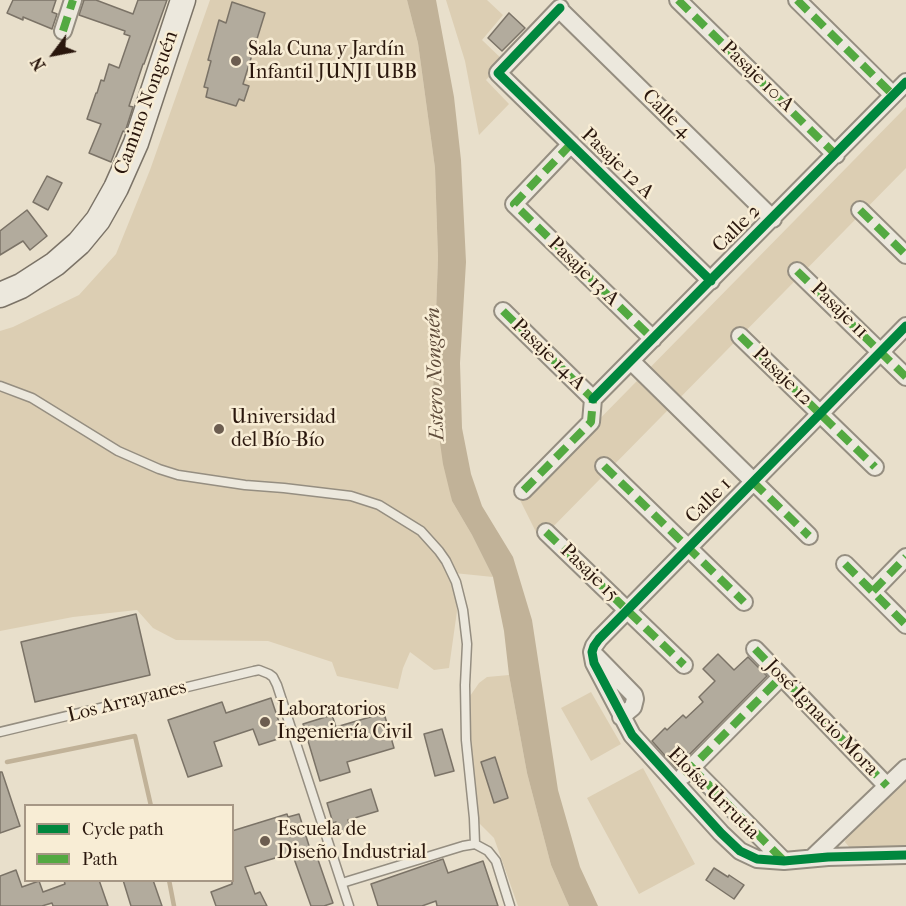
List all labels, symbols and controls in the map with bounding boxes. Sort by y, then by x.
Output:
north arrow [24,24,84,84]
street label: Camino Nonguén [110,28,184,178]
street label: Pasaje 10 A [715,36,799,118]
place label: Sala Cuna y Jardín Infantil JUNJI UBB [248,38,417,85]
text: N [27,54,50,74]
marker: Sala Cuna y Jardín Infantil JUNJI UBB [229,54,243,68]
street label: Calle 4 [636,84,696,144]
street label: Pasaje 12 A [576,124,658,204]
street label: Calle 2 [708,200,766,258]
street label: Pasaje 13 A [542,232,624,312]
street label: Pasaje 11 [805,278,873,344]
water label: Estero Nonguén [421,307,451,441]
street label: Pasaje 14 A [506,314,590,396]
street label: Pasaje 12 [747,343,817,411]
place label: Universidad del Bío-Bío [231,406,336,453]
marker: Universidad del Bío-Bío [212,422,226,436]
street label: Calle 1 [681,473,737,529]
street label: Pasaje 15 [555,539,623,607]
street label: José Ignacio Mora [759,655,883,781]
street label: Los Arrayanes [65,676,189,728]
place label: Laboratorios Ingeniería Civil [277,698,413,745]
marker: Laboratorios Ingeniería Civil [258,715,272,729]
street label: Eloísa Urrutia [662,743,764,845]
legend [24,804,234,882]
place label: Escuela de Diseño Industrial [277,818,427,865]
text: Cycle path [82,819,163,840]
marker: Escuela de Diseño Industrial [258,834,272,848]
text: Path [82,849,118,870]

